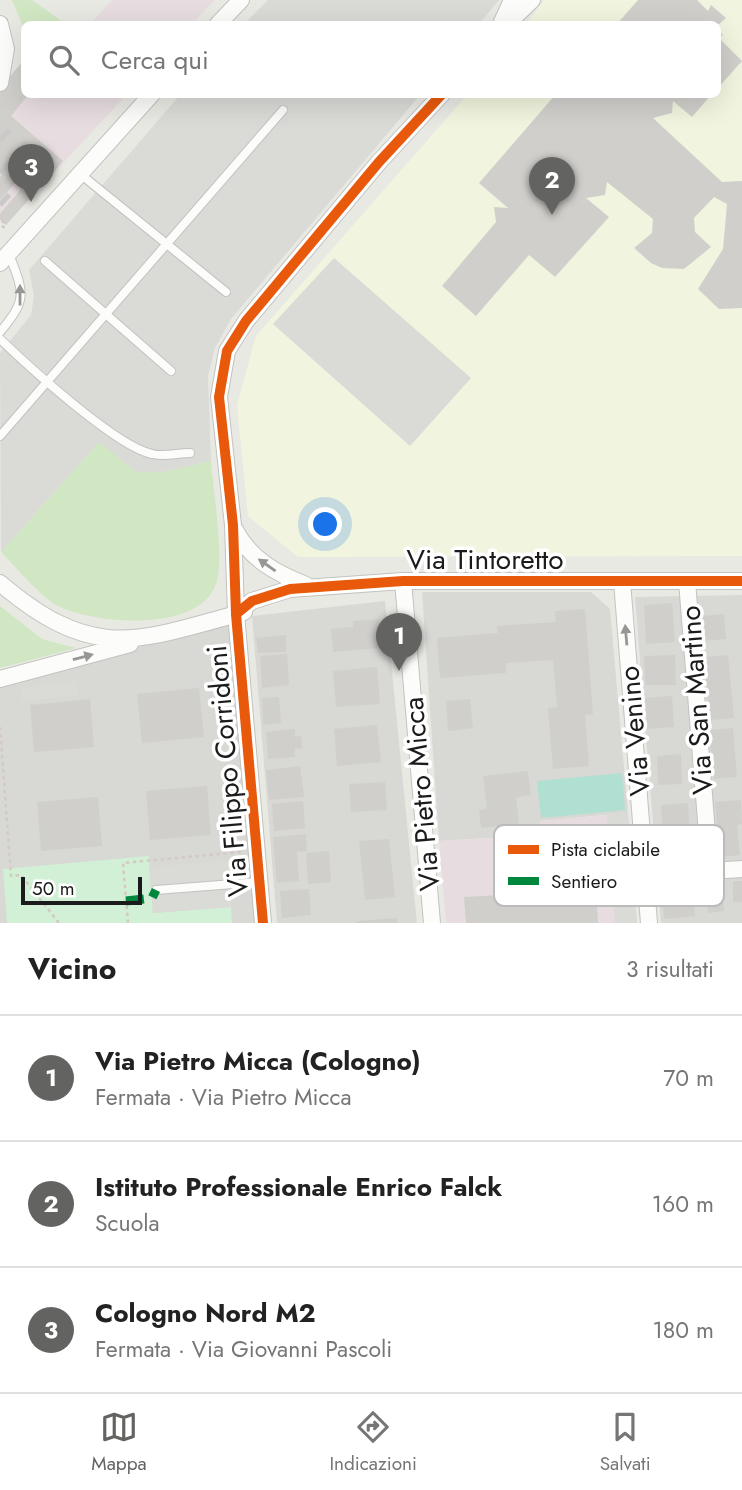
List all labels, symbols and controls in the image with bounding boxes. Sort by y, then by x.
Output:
search box [21,21,721,98]
icon: search [45,41,83,79]
text: Cerca qui [101,41,209,79]
pin: 3 [8,144,54,202]
pin: 2 [529,157,575,215]
one-way arrow [14,284,26,306]
your location [308,507,342,541]
street label: Via Tintoretto [407,539,563,580]
one-way arrow [258,559,276,573]
street label: Via San Martino [669,604,724,796]
pin: 1 [376,613,422,671]
one-way arrow [620,624,631,646]
street label: Via Filippo Corridoni [196,643,259,898]
one-way arrow [72,651,93,661]
street label: Via Venino [608,664,661,798]
street label: Via Pietro Micca [393,695,450,893]
legend [494,825,724,906]
text: Pista ciclabile [551,836,660,863]
text: Sentiero [551,868,617,895]
scale bar [21,874,142,906]
text: 50 m [32,875,75,902]
text: Vicino [28,947,116,990]
text: 3 risultati [626,952,714,986]
text: Via Pietro Micca (Cologno) [95,1042,421,1080]
text: 1 [45,1061,57,1095]
text: 70 m [663,1061,714,1095]
text: Fermata · Via Pietro Micca [95,1080,352,1114]
text: Istituto Professionale Enrico Falck [95,1168,502,1206]
text: 2 [43,1187,59,1221]
text: 160 m [652,1187,714,1221]
text: Scuola [95,1206,160,1240]
text: Cologno Nord M2 [95,1294,316,1332]
text: 3 [44,1313,58,1347]
text: 180 m [652,1313,714,1347]
text: Fermata · Via Giovanni Pascoli [95,1332,392,1366]
tab: Mappa [91,1408,147,1477]
tab: Indicazioni [329,1408,417,1477]
tab: Salvati [600,1408,651,1477]

